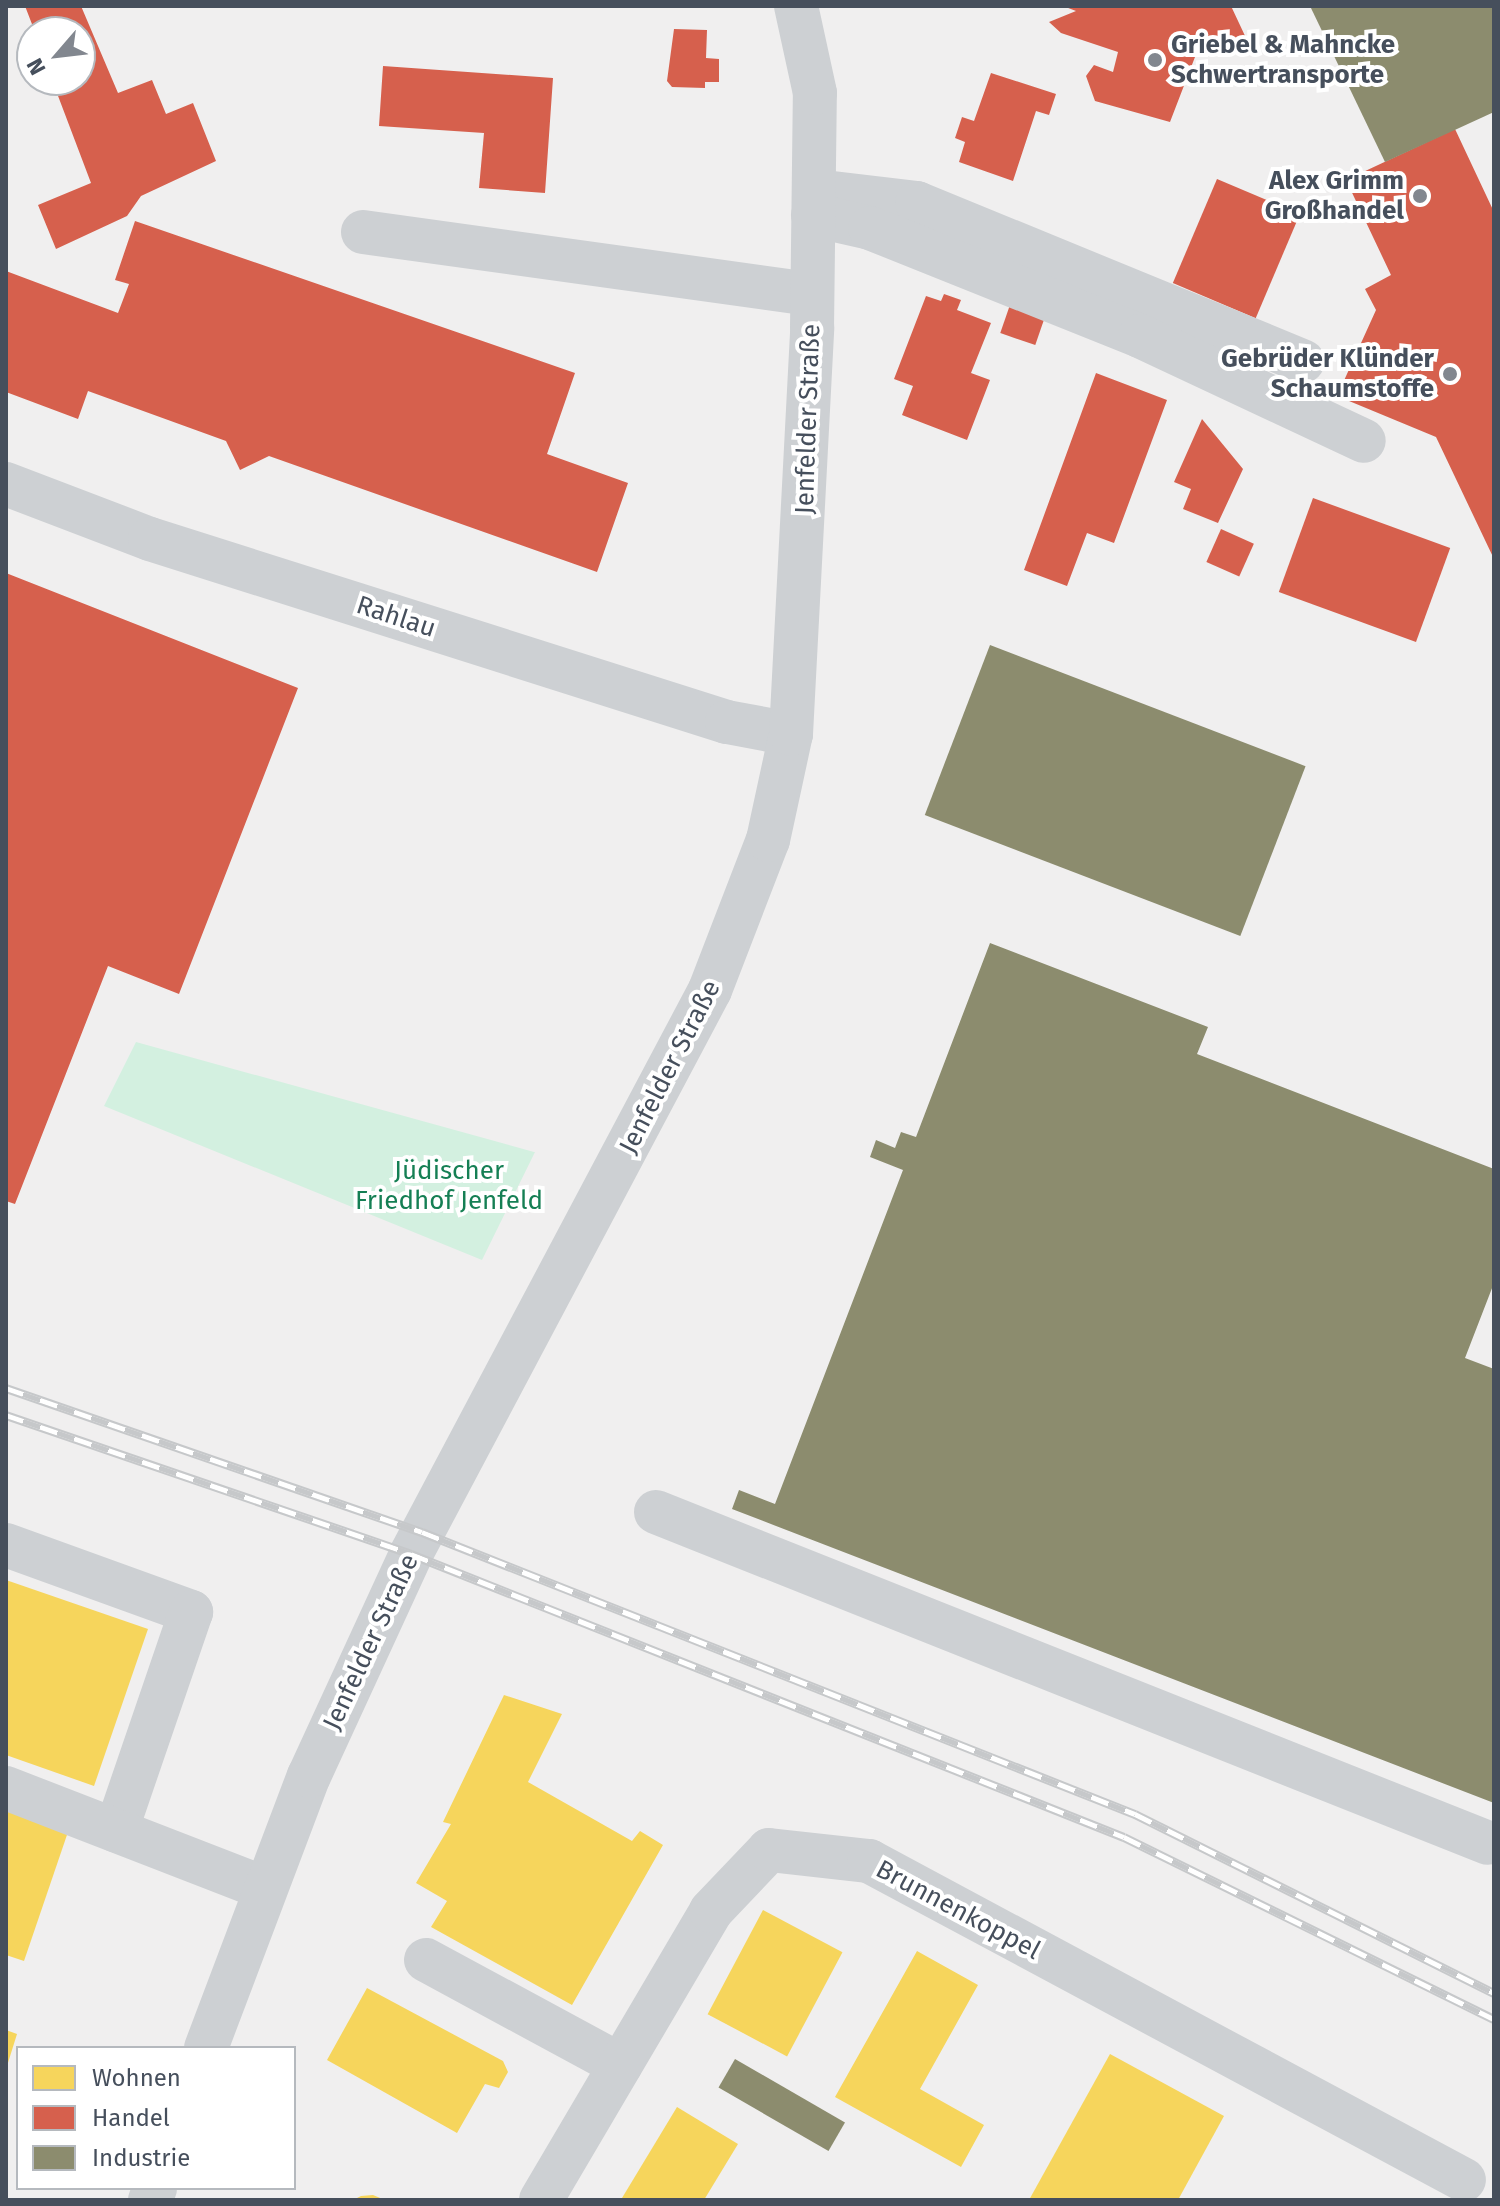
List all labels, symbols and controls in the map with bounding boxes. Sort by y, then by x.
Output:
north arrow [16,16,96,96]
place label: Griebel & Mahncke Schwertransporte [1171,29,1395,90]
marker: Griebel & Mahncke Schwertransporte [1146,51,1164,69]
text: N [21,54,51,79]
place label: Alex Grimm Großhandel [1265,165,1404,226]
marker: Alex Grimm Großhandel [1411,187,1429,205]
street label: Jenfelder Straße [789,323,827,515]
place label: Gebrüder Klünder Schaumstoffe [1221,343,1434,404]
marker: Gebrüder Klünder Schaumstoffe [1441,365,1459,383]
street label: Rahlau [352,590,440,644]
street label: Jenfelder Straße [613,975,727,1159]
park label: Jüdischer Friedhof Jenfeld [355,1155,543,1216]
street label: Jenfelder Straße [317,1549,425,1735]
street label: Brunnenkoppel [870,1854,1046,1966]
legend [16,2046,296,2190]
text: Wohnen [92,2064,181,2092]
text: Handel [92,2104,170,2132]
text: Industrie [92,2144,190,2172]

